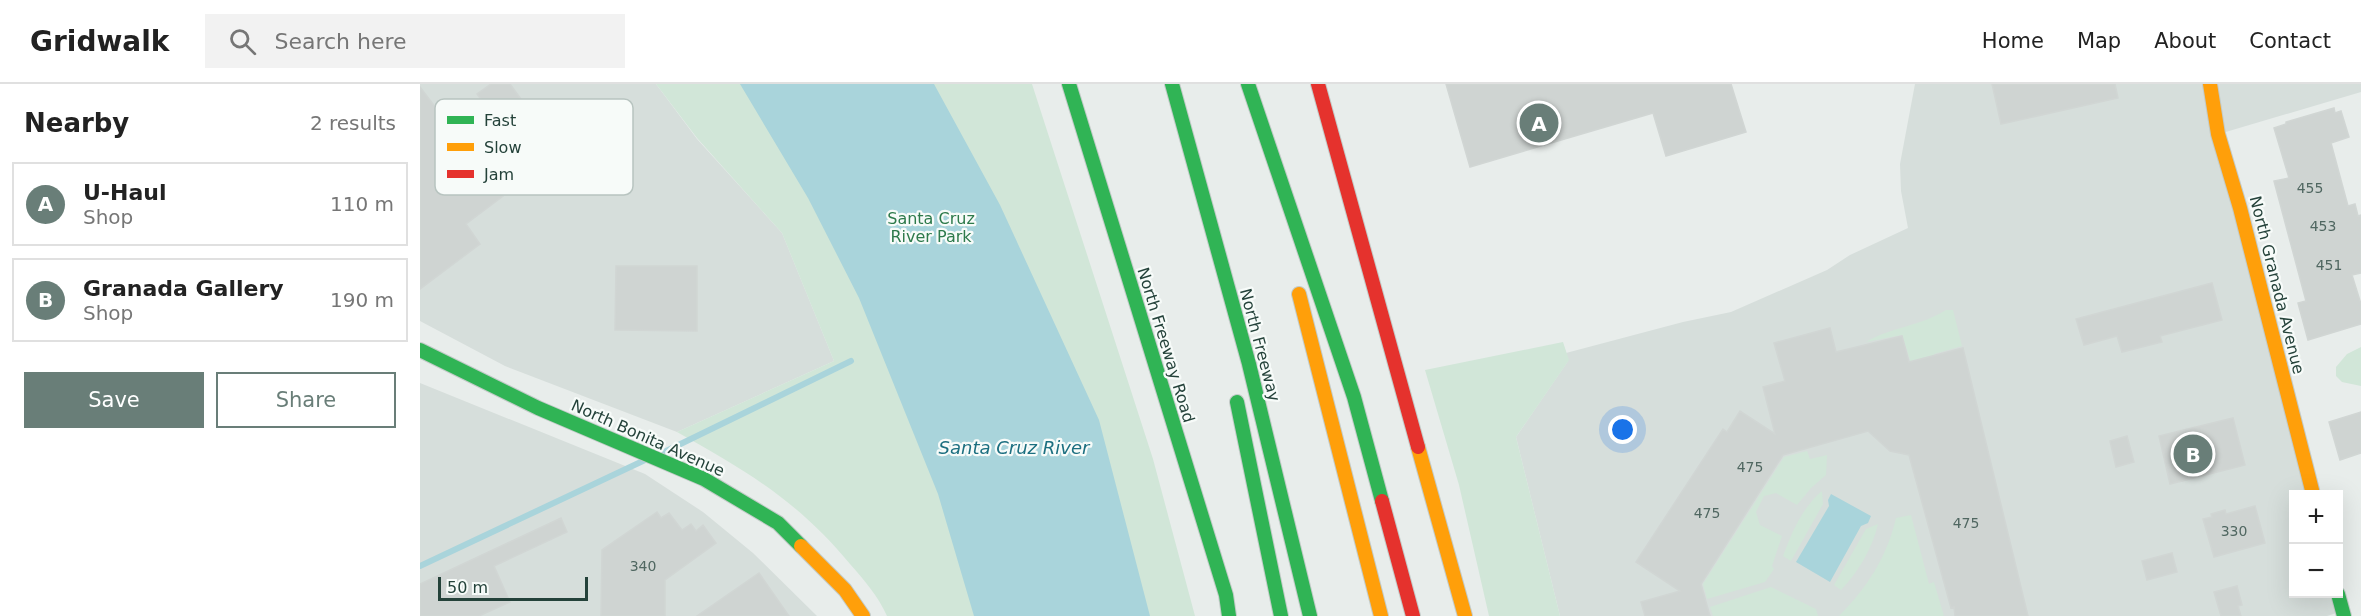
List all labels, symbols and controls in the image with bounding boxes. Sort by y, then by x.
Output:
search box [205,14,625,68]
text: Gridwalk [30,25,169,58]
icon: search [226,25,259,58]
text: Search here [274,29,407,54]
text: Home [1982,29,2044,53]
text: Map [2077,29,2121,53]
text: About [2154,29,2216,53]
text: Contact [2249,29,2331,53]
legend [435,99,633,195]
pin: A [1520,100,1558,146]
text: Nearby [24,108,129,138]
text: 2 results [310,111,396,135]
text: Fast [484,111,516,130]
text: Slow [484,138,521,157]
text: Jam [483,165,514,184]
text: U-Haul [83,180,166,205]
house number: 455 [2297,180,2323,196]
text: A [38,192,53,216]
text: 110 m [330,192,394,216]
street label: North Granada Avenue [2246,194,2308,376]
text: Shop [83,205,133,229]
park label: Santa Cruz River Park [887,209,975,246]
house number: 453 [2310,218,2336,234]
house number: 451 [2316,257,2342,273]
street label: North Freeway Road [1133,265,1199,425]
text: Granada Gallery [83,276,284,301]
street label: North Freeway [1236,286,1284,404]
text: B [38,288,53,312]
text: 190 m [330,288,394,312]
text: Shop [83,301,133,325]
button: Save [24,372,204,428]
button: Share [216,372,396,428]
street label: North Bonita Avenue [568,396,728,480]
your location [1608,415,1637,444]
pin: B [2174,432,2212,476]
water label: Santa Cruz River [939,437,1091,458]
house number: 475 [1737,459,1763,475]
map controls [2289,490,2343,598]
button: + [2289,490,2343,544]
house number: 475 [1694,505,1720,521]
house number: 475 [1953,515,1979,531]
house number: 330 [2221,523,2247,539]
button: − [2289,544,2343,598]
house number: 340 [630,558,656,574]
scale bar [438,574,588,602]
text: 50 m [447,578,488,597]

